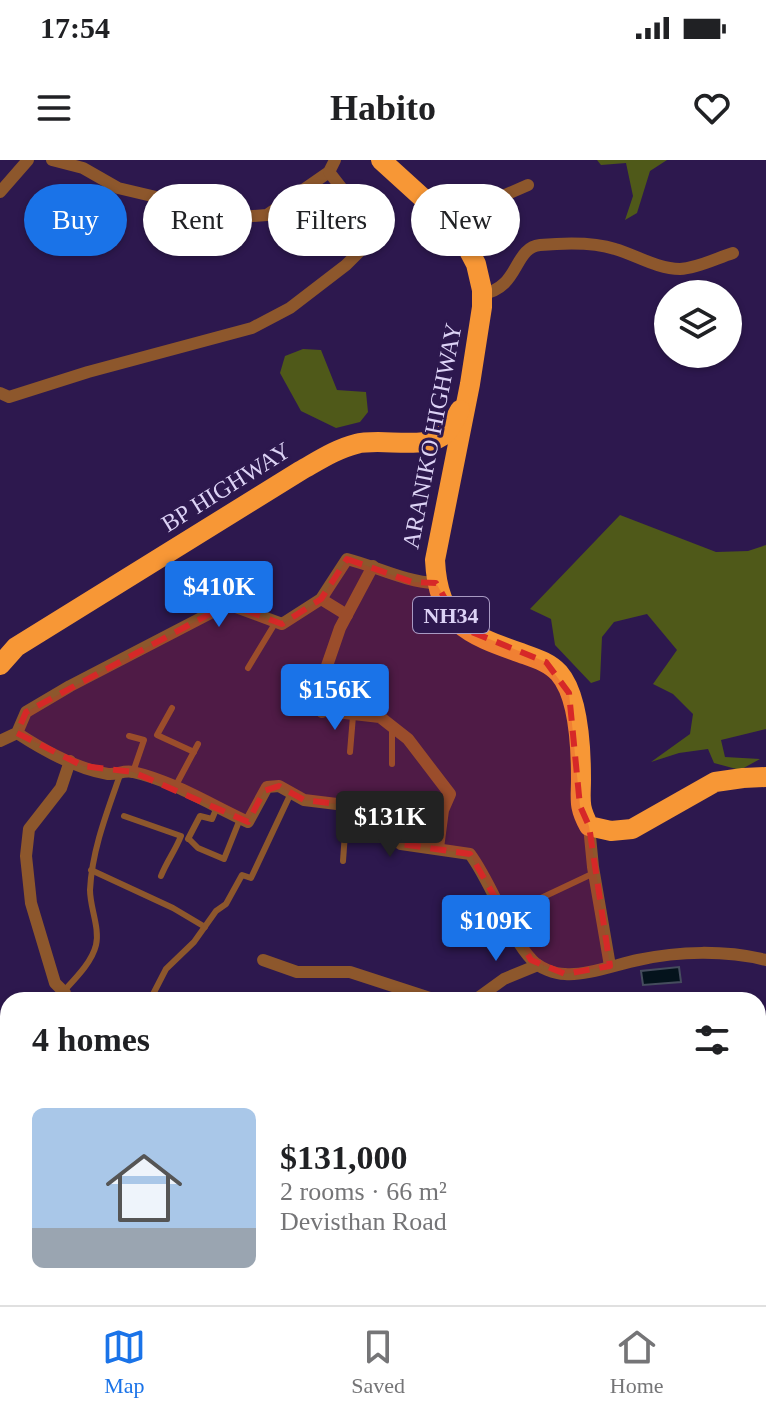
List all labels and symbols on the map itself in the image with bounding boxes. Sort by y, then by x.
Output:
street label: ARANIKO HIGHWAY [397,321,467,551]
street label: BP HIGHWAY [157,437,295,537]
pin: $410K [163,561,275,629]
road number: NH34 [413,597,489,633]
pin: $156K [279,664,391,732]
pin: $131K [334,791,446,859]
pin: $109K [440,895,552,963]

